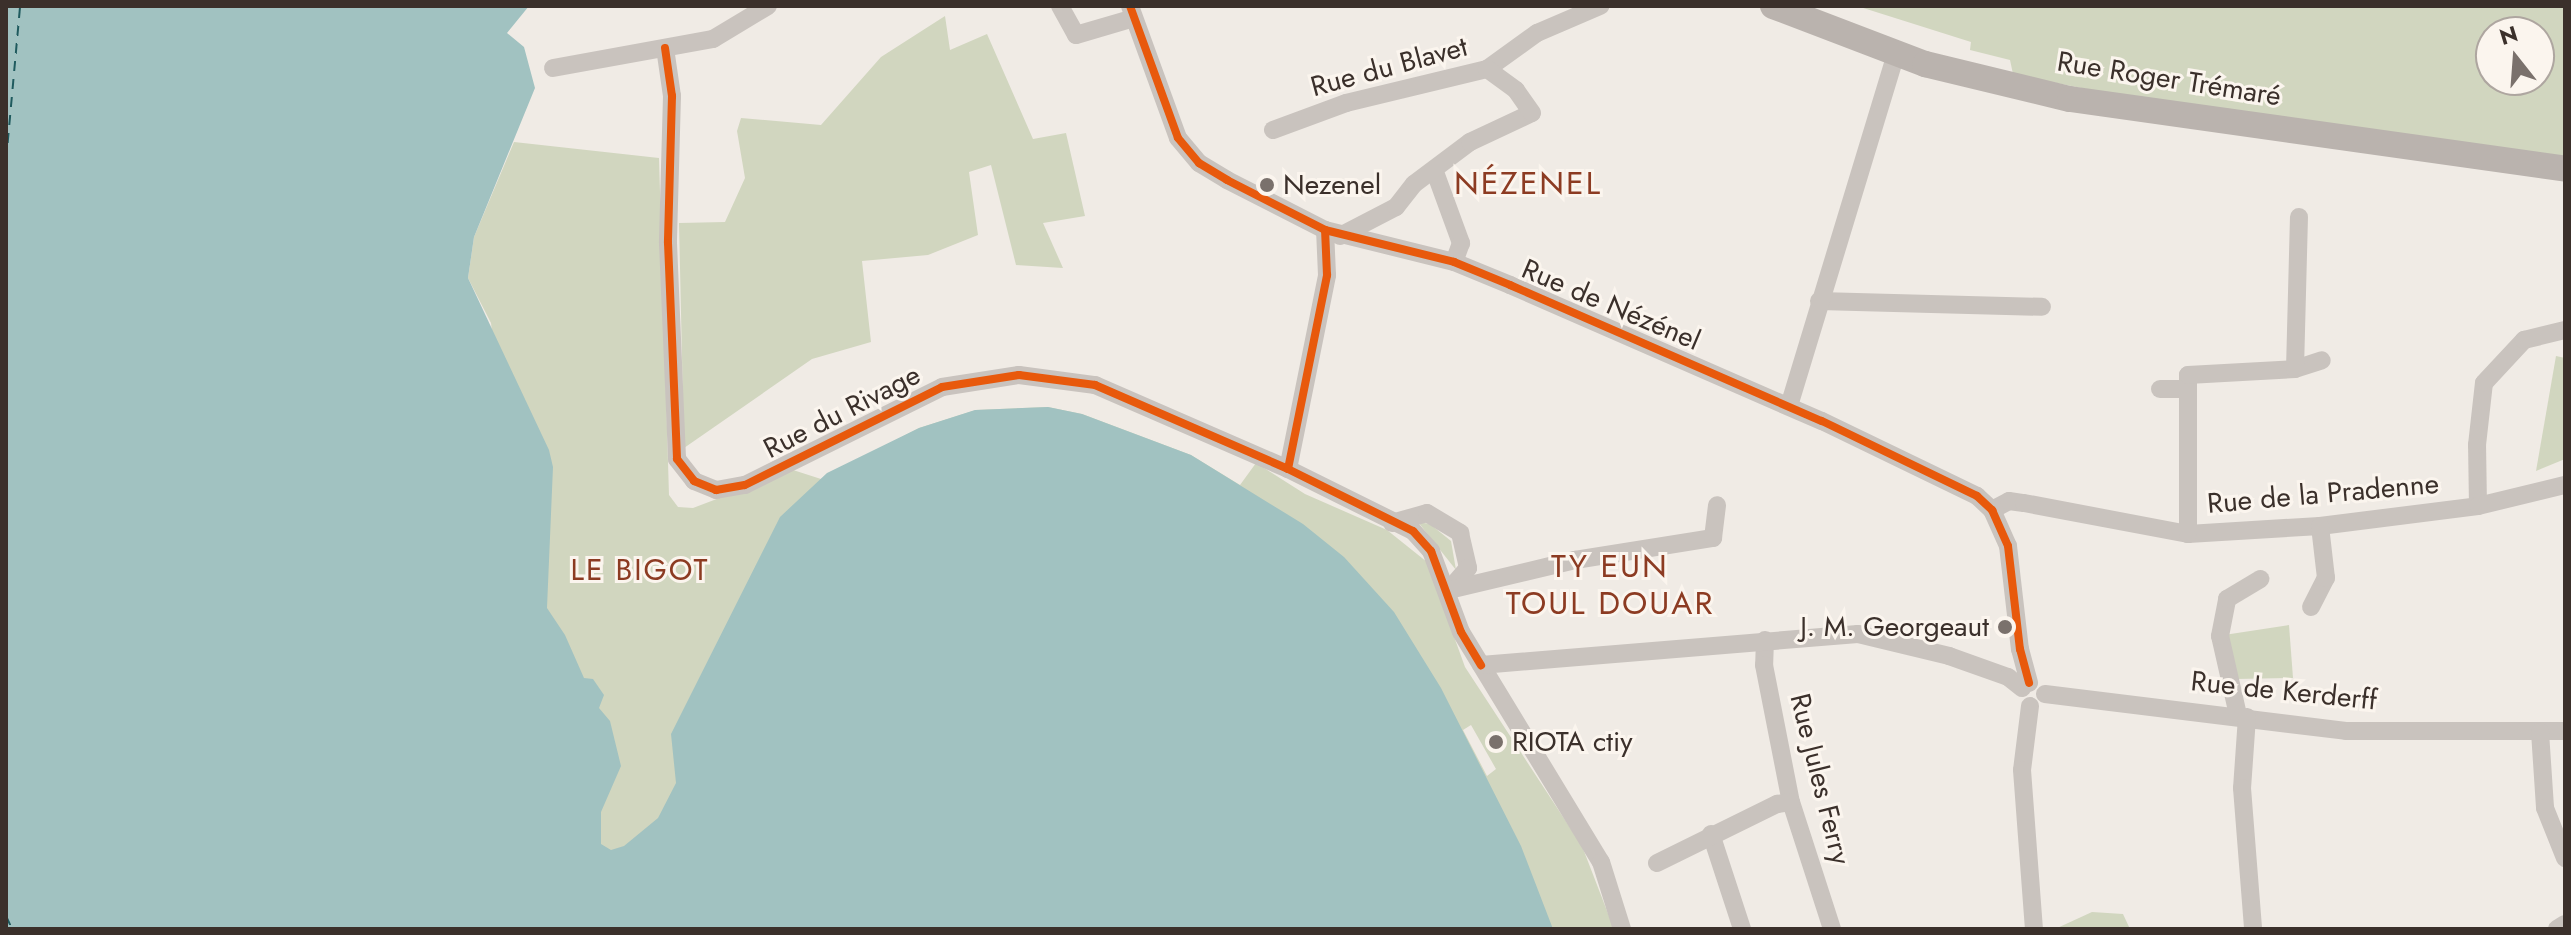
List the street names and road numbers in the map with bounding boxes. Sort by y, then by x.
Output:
street label: Rue du Blavet [1307,30,1471,104]
street label: Rue Roger Trémaré [2055,45,2283,113]
street label: Rue de Nézénel [1517,252,1705,358]
street label: Rue du Rivage [758,358,926,466]
street label: Rue de la Pradenne [2206,467,2440,521]
street label: Rue de Kerderff [2189,665,2379,717]
street label: Rue Jules Ferry [1783,690,1857,868]

